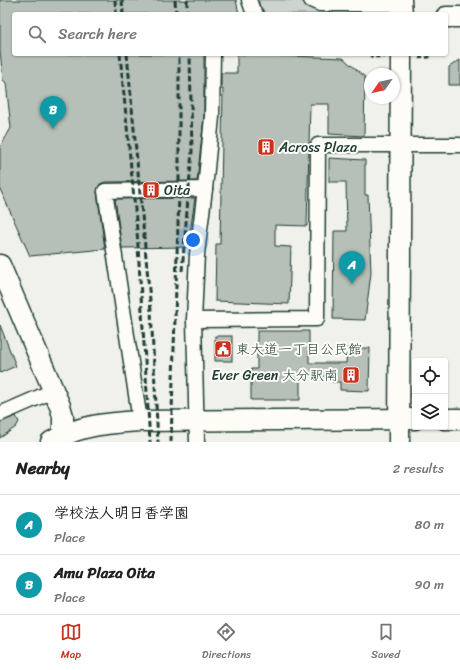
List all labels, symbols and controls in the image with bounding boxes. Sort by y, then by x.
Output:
search box [12,12,448,56]
text: Search here [58,21,137,47]
icon: search [26,23,48,45]
north arrow [364,68,400,104]
pin: B [40,96,66,129]
place label: Across Plaza [278,135,357,160]
building icon: Across Plaza [256,137,276,157]
place label: Oita [164,178,191,203]
building icon: Oita [141,180,161,200]
your location [183,230,203,250]
pin: A [339,251,365,284]
place label: 東大道一丁目公民館 [236,337,362,362]
public building icon: 東大道一丁目公民館 [213,339,233,359]
map controls [412,358,448,430]
button: locate [412,358,448,394]
place label: Ever Green 大分駅南 [212,363,338,388]
building icon: Ever Green 大分駅南 [341,365,361,385]
button: layers [412,394,448,430]
text: Nearby [16,453,70,483]
text: 2 results [393,457,444,480]
text: 学校法人明日香学園 [54,500,189,526]
text: A [25,513,33,536]
text: 80 m [415,513,444,536]
text: Place [54,526,85,549]
text: Amu Plaza Oita [54,560,155,586]
text: B [25,573,33,596]
text: 90 m [414,573,444,596]
text: Place [54,586,85,609]
tab: Map [60,621,82,664]
tab: Directions [202,621,251,664]
tab: Saved [371,621,400,664]

